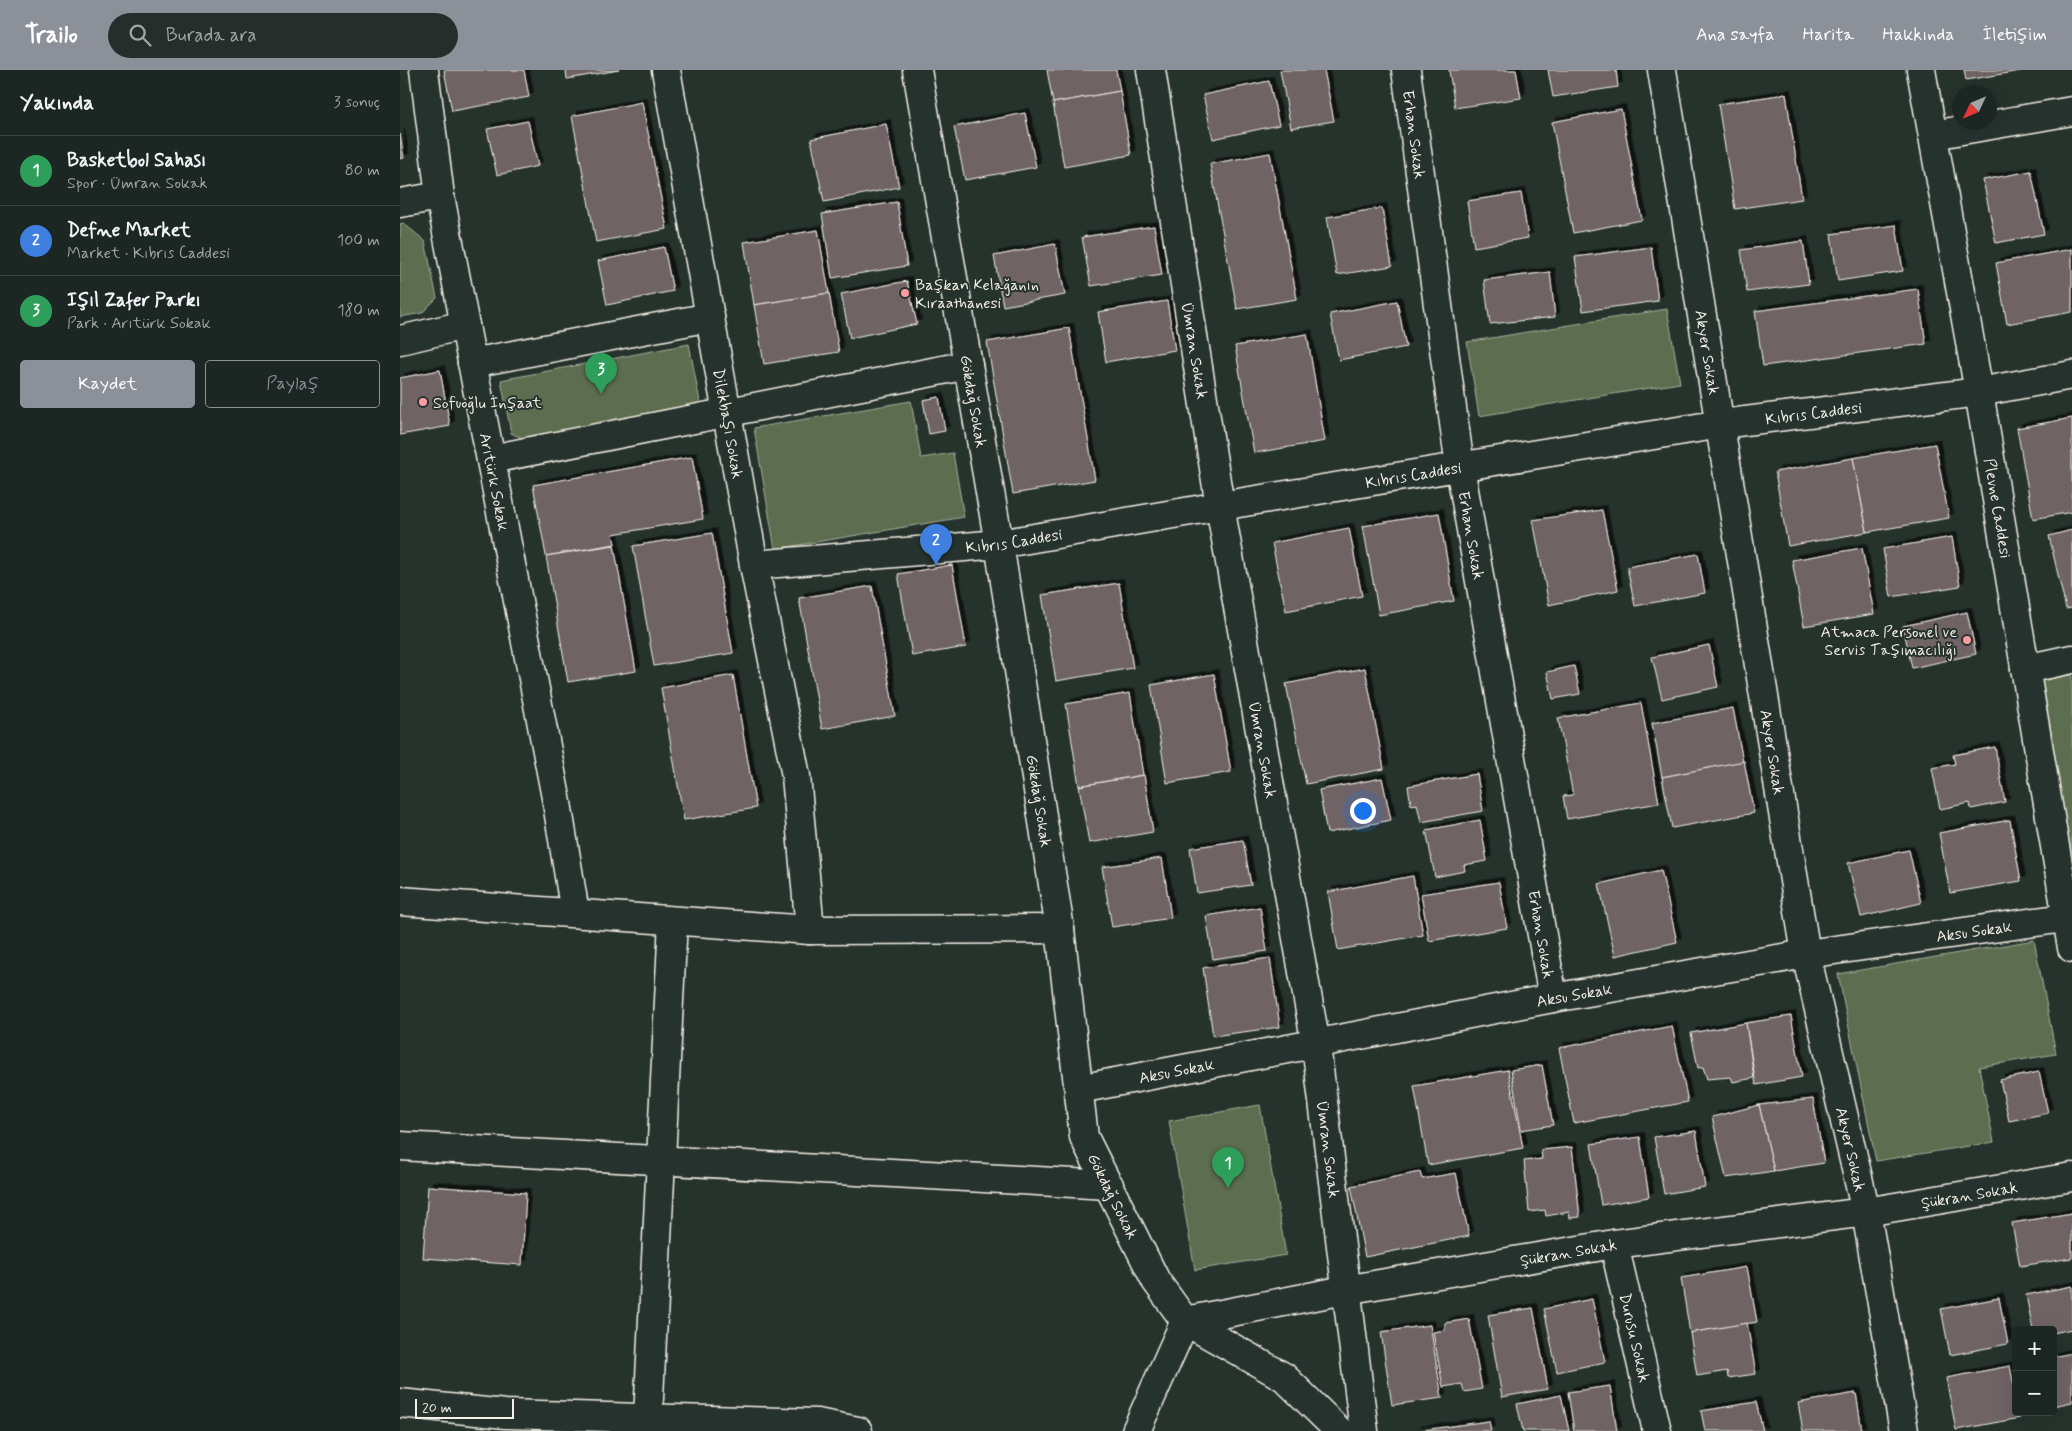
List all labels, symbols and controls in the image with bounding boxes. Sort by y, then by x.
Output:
search box [108,13,458,58]
text: Trailo [25,20,78,51]
icon: search [126,21,154,49]
text: Burada ara [166,23,257,48]
text: Ana sayfa [1696,23,1775,47]
text: Harita [1803,23,1854,47]
text: Hakkında [1882,23,1955,47]
text: İletişim [1983,23,2047,47]
north arrow [1952,85,1997,130]
text: Yakında [20,89,94,117]
street label: Erhan Sokak [1397,89,1430,180]
text: 3 sonuç [333,92,380,113]
text: Basketbol Sahası [67,148,206,173]
text: 1 [32,160,40,181]
text: 80 m [345,160,380,181]
text: Spor · Ümran Sokak [67,173,208,194]
text: Defne Market [67,218,191,243]
text: 2 [32,230,40,251]
text: 100 m [337,230,380,251]
text: Market · Kıbrıs Caddesi [67,243,230,264]
place label: Başkan Kelağanın Kıraathanesi [915,275,1039,314]
marker: Başkan Kelağanın Kıraathanesi [899,287,911,299]
text: Işıl Zafer Parkı [67,288,201,313]
text: 3 [32,300,40,321]
text: 180 m [337,300,380,321]
street label: Ümran Sokak [1176,301,1212,401]
street label: Akyer Sokak [1689,308,1724,397]
text: Park · Arıtürk Sokak [67,313,211,334]
pin: 3 [585,353,617,394]
street label: Gökdağ Sokak [954,353,991,449]
button: Kaydet [20,360,195,408]
button: Paylaş [205,360,380,408]
street label: Dilekbaşı Sokak [707,367,747,481]
place label: Sofuoğlu İnşaat [433,393,542,414]
marker: Sofuoğlu İnşaat [417,396,429,408]
street label: Kıbrıs Caddesi [1764,398,1864,430]
street label: Arıtürk Sokak [474,431,513,533]
street label: Plevne Caddesi [1978,457,2016,560]
street label: Kıbrıs Caddesi [1364,458,1464,494]
street label: Erhan Sokak [1452,490,1489,581]
pin: 2 [920,524,952,565]
street label: Kıbrıs Caddesi [965,524,1064,559]
place label: Atmaca Personel ve Servis Taşımacılığı [1820,622,1957,661]
marker: Atmaca Personel ve Servis Taşımacılığı [1961,634,1973,646]
street label: Ümran Sokak [1243,700,1281,800]
street label: Akyer Sokak [1754,708,1789,796]
street label: Gökdağ Sokak [1021,753,1056,849]
your location [1350,798,1376,824]
street label: Erhan Sokak [1522,889,1558,980]
street label: Aksu Sokak [1935,916,2013,948]
street label: Aksu Sokak [1535,979,1614,1013]
street label: Aksu Sokak [1137,1054,1216,1089]
street label: Ümran Sokak [1311,1099,1344,1200]
street label: Akyer Sokak [1830,1105,1870,1194]
pin: 1 [1212,1147,1244,1188]
street label: Gökdağ Sokak [1082,1150,1142,1243]
street label: Şükran Sokak [1919,1177,2020,1214]
street label: Şükran Sokak [1519,1235,1619,1272]
street label: Durusu Sokak [1614,1291,1654,1385]
map controls [2012,1326,2057,1416]
button: + [2012,1326,2057,1371]
button: − [2012,1371,2057,1416]
scale bar [415,1396,514,1419]
text: 20 m [422,1399,452,1417]

